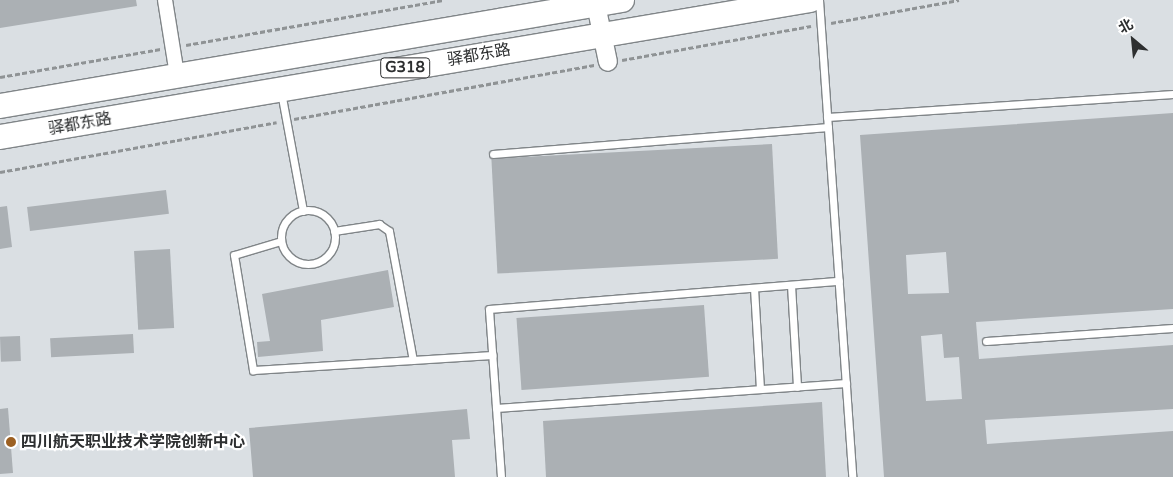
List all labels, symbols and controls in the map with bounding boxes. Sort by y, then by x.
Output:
north arrow [1108,15,1158,65]
text: 北 [1116,16,1136,37]
street label: 驿都东路 [446,40,512,70]
road number: G318 [380,56,430,80]
street label: 驿都东路 [47,109,113,139]
place label: 四川航天职业技术学院创新中心 [21,432,245,452]
marker: 四川航天职业技术学院创新中心 [5,436,17,448]

